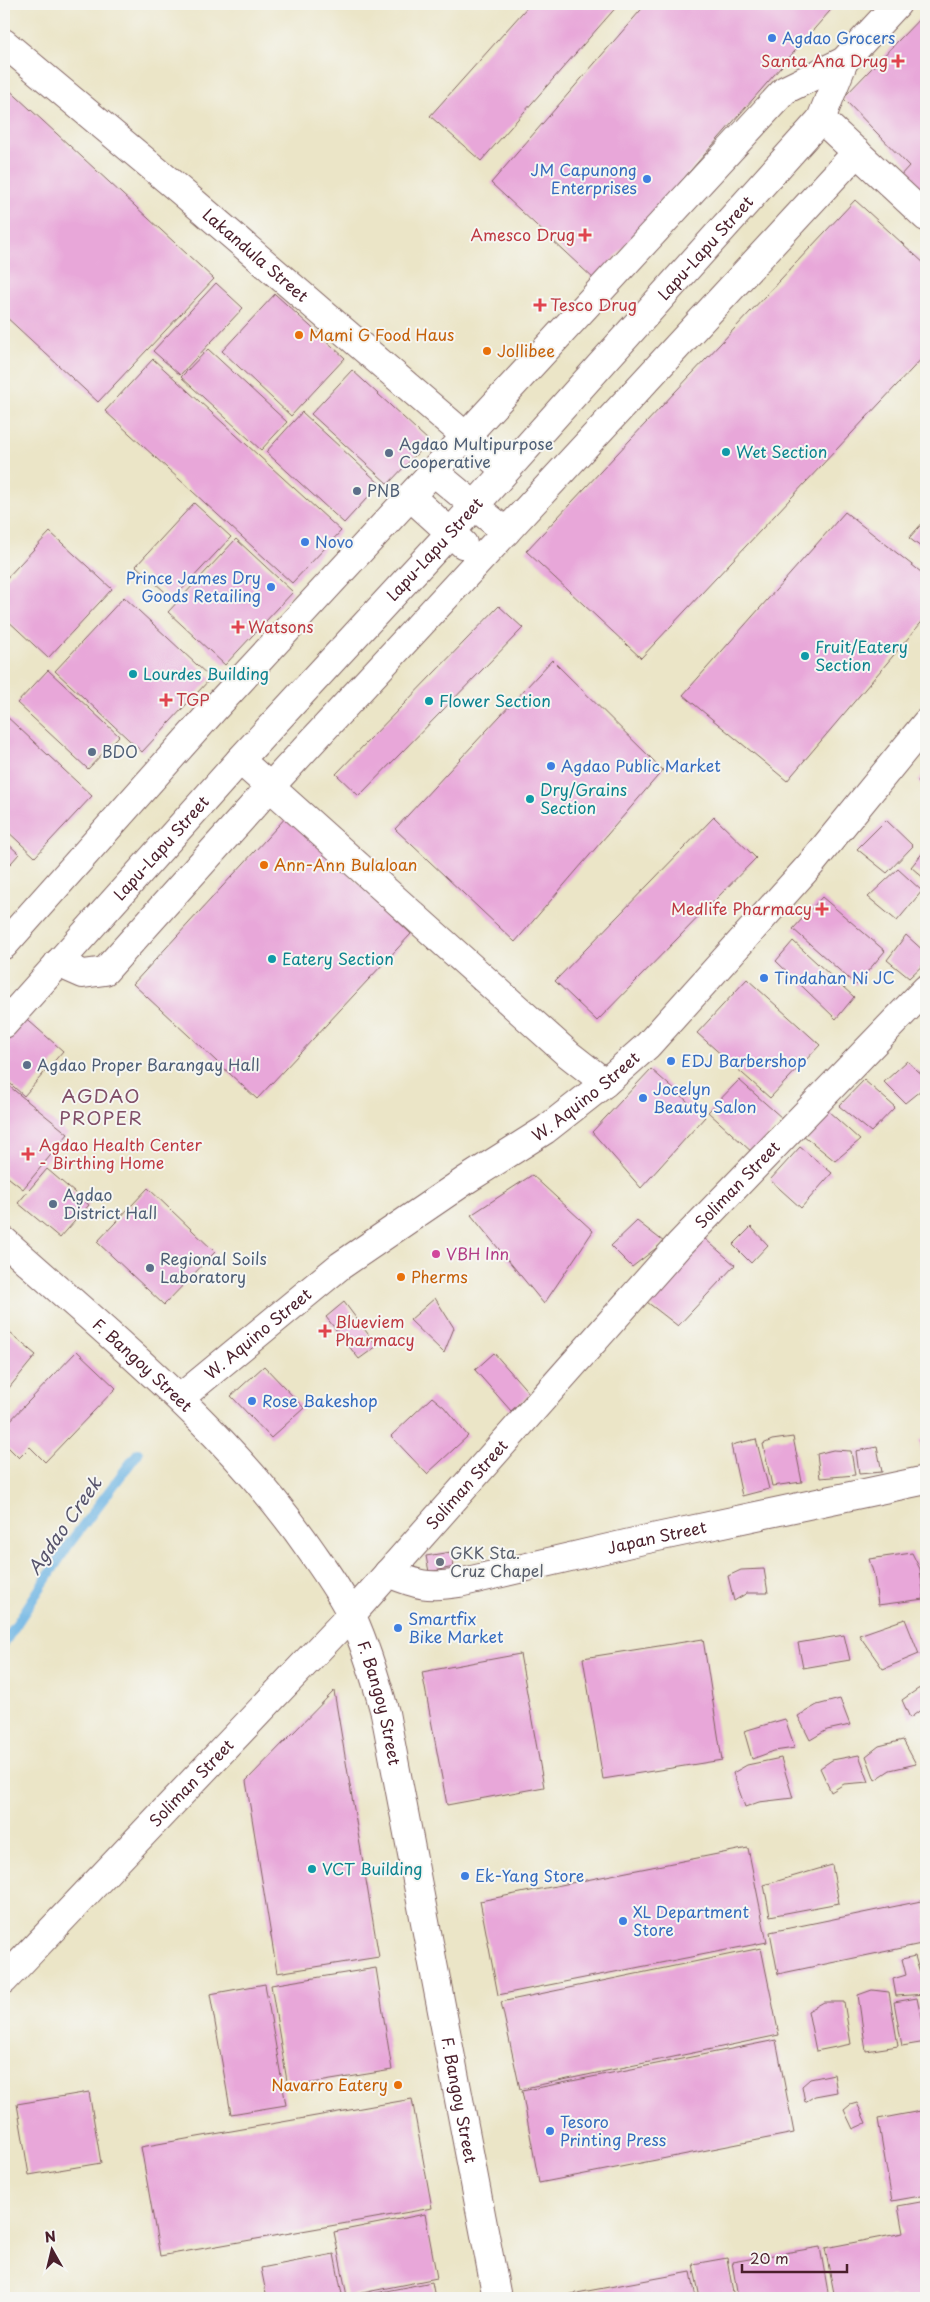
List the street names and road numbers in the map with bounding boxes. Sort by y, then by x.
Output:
street label: Lapu-Lapu Street [651,189,758,305]
street label: Lakandula Street [198,202,315,307]
street label: Lapu-Lapu Street [380,491,488,606]
street label: Lapu-Lapu Street [107,789,214,905]
street label: W. Aquino Street [527,1045,644,1147]
street label: Soliman Street [689,1135,784,1233]
street label: W. Aquino Street [199,1281,316,1384]
street label: F. Bangoy Street [88,1312,199,1417]
street label: Soliman Street [419,1434,512,1534]
street label: Japan Street [604,1514,709,1559]
street label: F. Bangoy Street [352,1637,408,1768]
street label: Soliman Street [143,1733,238,1831]
street label: F. Bangoy Street [436,2035,484,2165]

